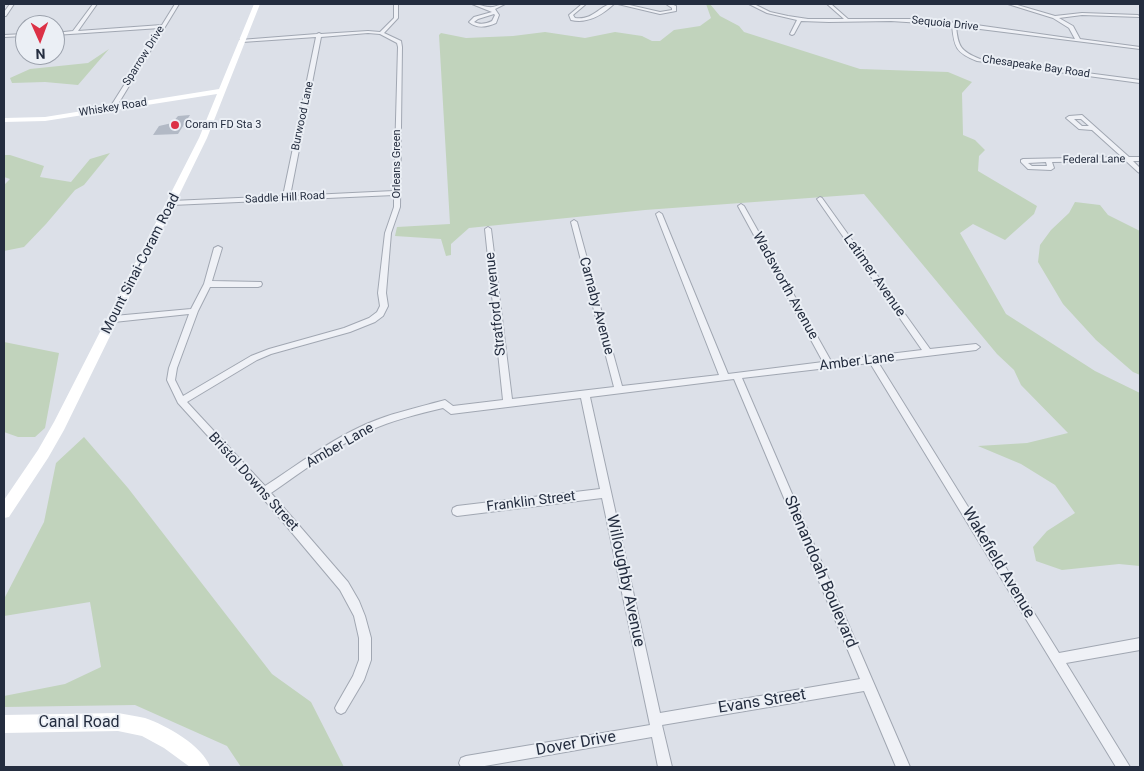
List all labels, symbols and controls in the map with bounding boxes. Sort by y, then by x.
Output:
street label: Sequoia Drive [911,14,979,34]
north arrow [15,15,65,65]
street label: Sparrow Drive [120,24,168,88]
text: N [35,46,46,62]
street label: Chesapeake Bay Road [981,53,1091,81]
street label: Burwood Lane [289,80,317,152]
street label: Whiskey Road [78,96,148,120]
place label: Coram FD Sta 3 [185,118,261,132]
marker: Coram FD Sta 3 [169,119,181,131]
street label: Orleans Green [390,129,404,199]
street label: Federal Lane [1063,153,1125,167]
street label: Saddle Hill Road [245,189,325,207]
street label: Mount Sinai-Coram Road [98,191,184,337]
street label: Wadsworth Avenue [749,229,821,343]
street label: Latimer Avenue [839,232,909,320]
street label: Stratford Avenue [482,251,510,357]
street label: Carnaby Avenue [575,255,617,357]
street label: Amber Lane [819,349,895,375]
street label: Amber Lane [303,420,377,472]
street label: Bristol Downs Street [204,429,302,535]
street label: Franklin Street [486,488,576,516]
street label: Shenandoah Boulevard [779,493,861,651]
street label: Wakefield Avenue [957,504,1039,622]
street label: Willoughby Avenue [602,513,648,649]
street label: Evans Street [717,686,807,718]
street label: Canal Road [38,713,120,733]
street label: Dover Drive [534,728,618,760]

